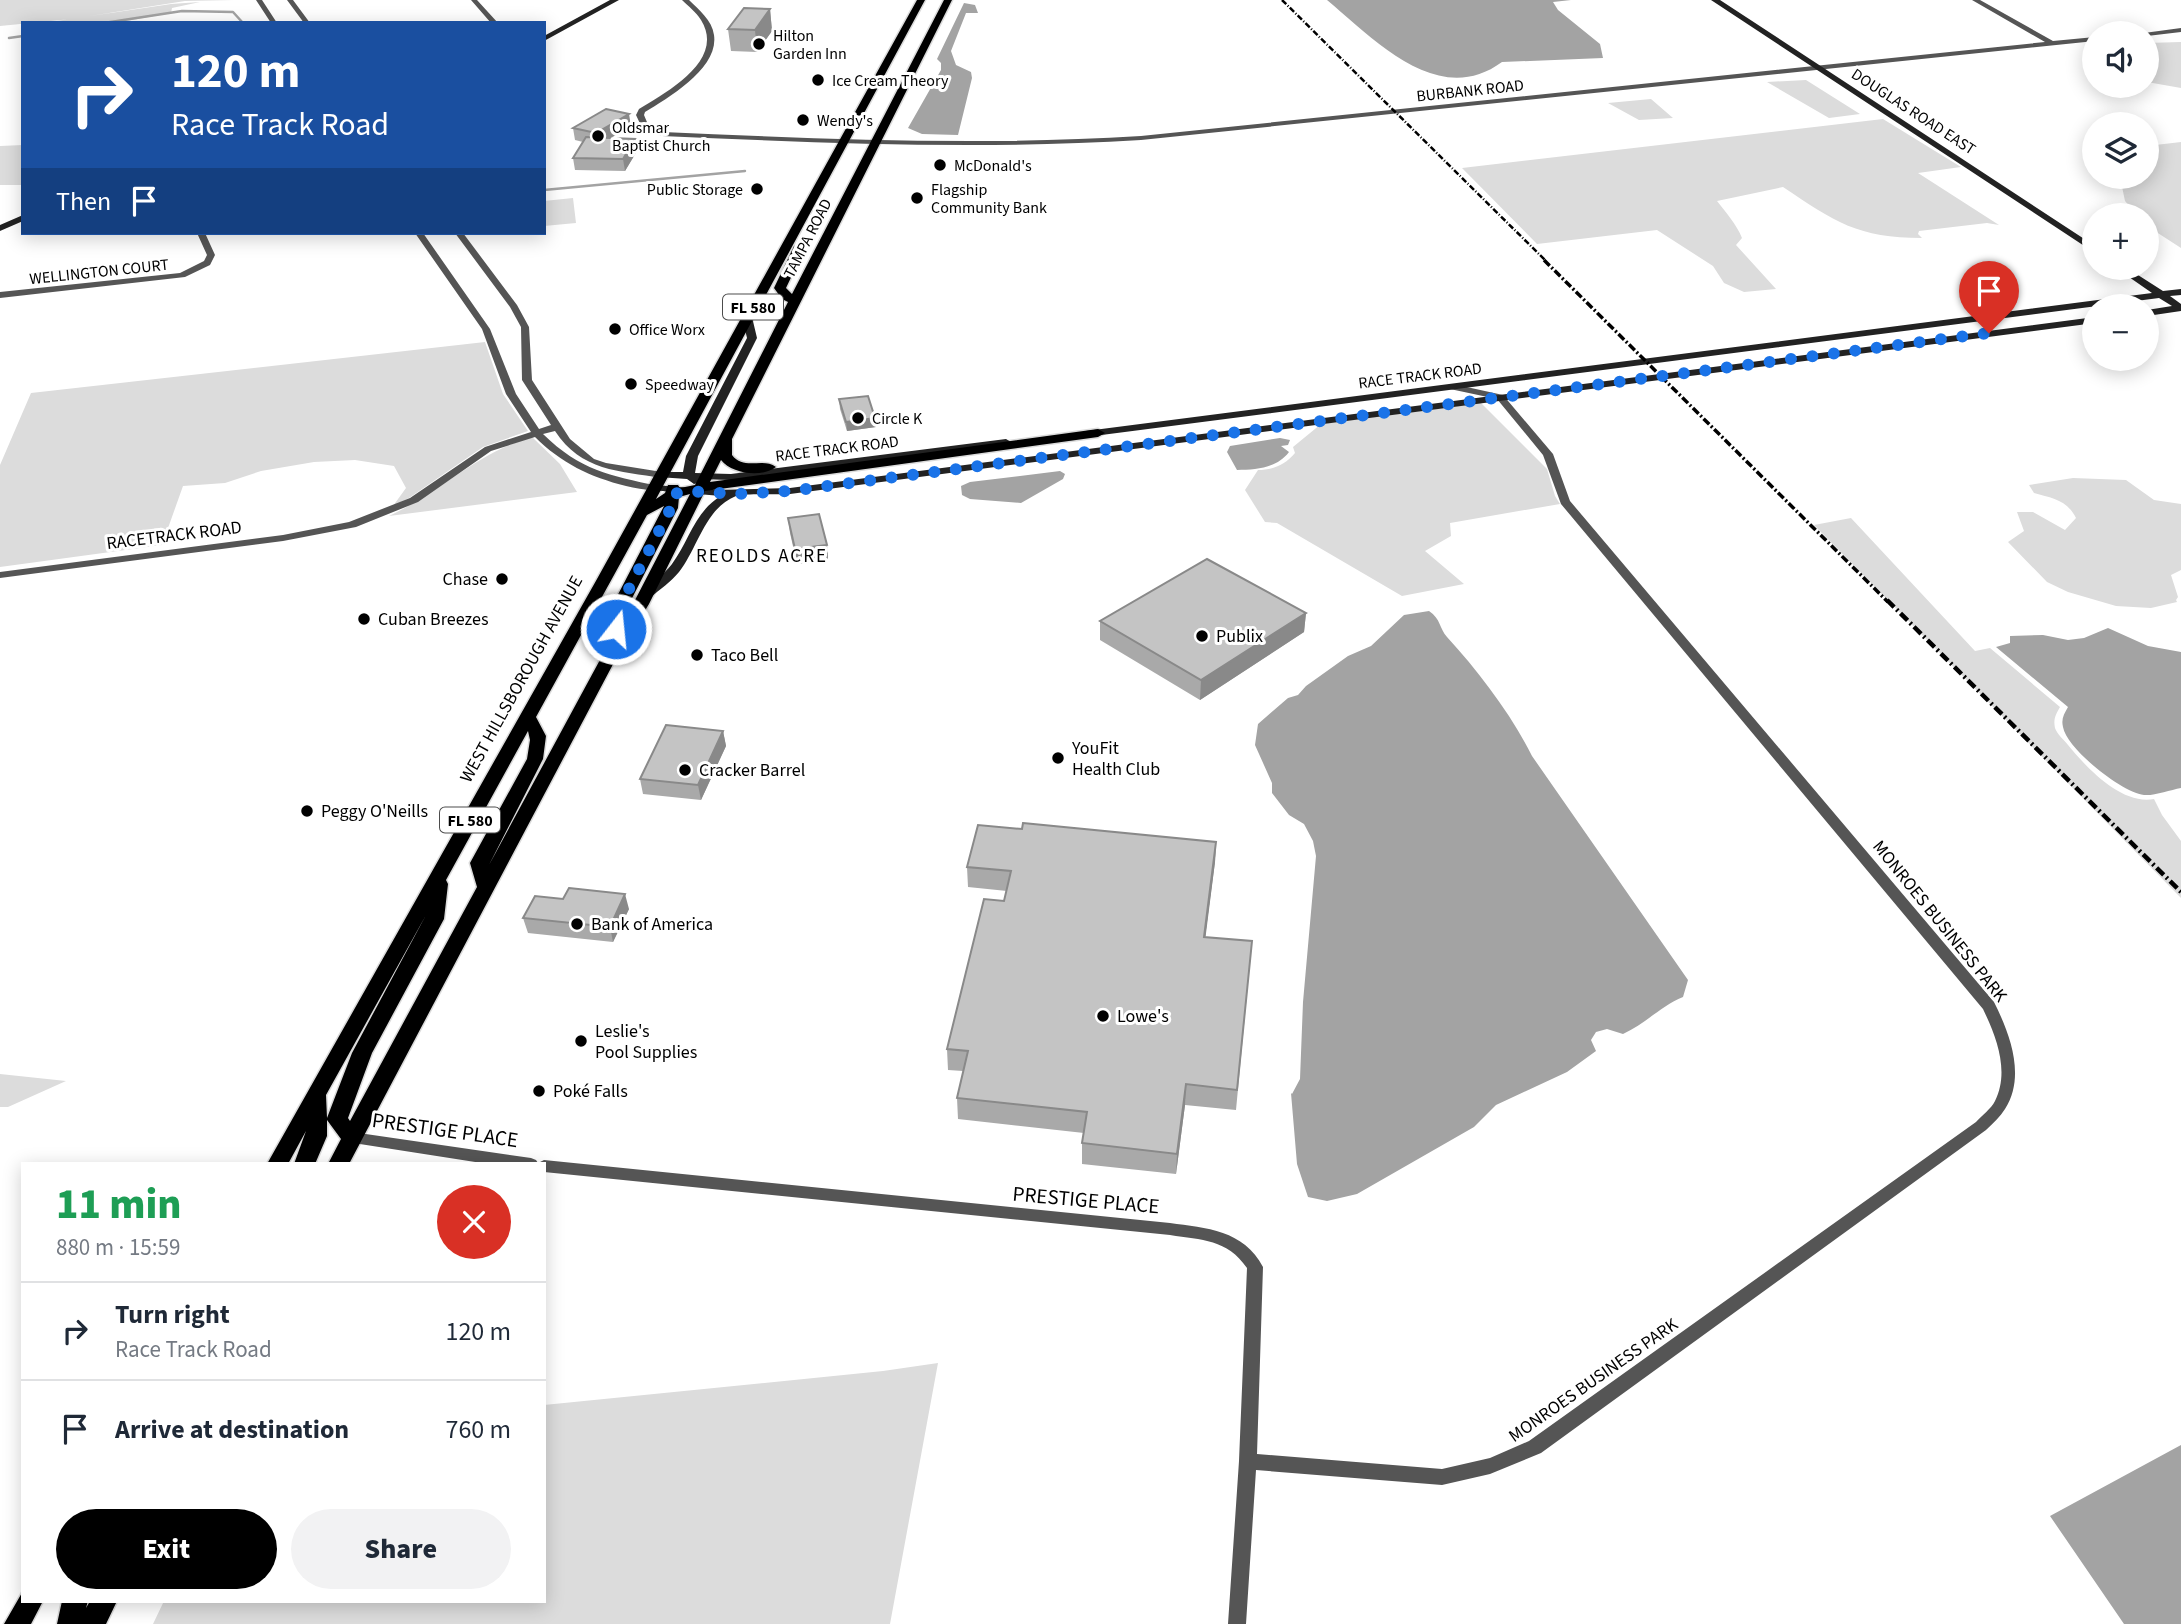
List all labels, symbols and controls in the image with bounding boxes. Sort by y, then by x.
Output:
map controls [2082,21,2159,371]
button: sound [2082,21,2159,98]
place label: Hilton Garden Inn [773,25,847,65]
marker: Hilton Garden Inn [751,36,767,52]
text: 120 m [171,37,300,107]
icon: right [56,49,147,140]
street label: DOUGLAS ROAD EAST [1847,63,1980,161]
place label: Ice Cream Theory [832,70,949,92]
marker: Ice Cream Theory [810,72,826,88]
street label: BURBANK ROAD [1415,74,1525,108]
text: Race Track Road [171,102,389,148]
place label: Wendy's [817,110,873,132]
marker: Wendy's [795,112,811,128]
button: layers [2082,112,2159,189]
place label: Oldsmar Baptist Church [612,117,710,157]
marker: Oldsmar Baptist Church [590,128,606,144]
place label: McDonald's [954,155,1032,177]
marker: McDonald's [932,157,948,173]
place label: Public Storage [647,179,743,201]
place label: Flagship Community Bank [931,179,1047,219]
marker: Public Storage [749,181,765,197]
icon: arrive [125,182,163,220]
text: Then [56,183,111,220]
marker: Flagship Community Bank [909,190,925,206]
street label: TAMPA ROAD [778,195,837,282]
button: + [2082,203,2159,280]
street label: WELLINGTON COURT [28,254,170,290]
pin [1959,261,2019,333]
icon: arrive [1970,272,2008,310]
road number: FL 580 [723,294,783,320]
button: − [2082,294,2159,371]
place label: Office Worx [629,319,705,341]
marker: Office Worx [607,321,623,337]
street label: RACE TRACK ROAD [1357,357,1483,394]
place label: Speedway [645,374,715,396]
marker: Speedway [623,376,639,392]
place label: Circle K [872,408,923,430]
marker: Circle K [850,410,866,426]
street label: RACE TRACK ROAD [774,430,900,467]
street label: RACETRACK ROAD [105,515,243,556]
district label: REOLDS ACRE [696,543,828,570]
place label: Chase [442,567,488,592]
street label: WEST HILLSBOROUGH AVENUE [454,571,589,787]
marker: Chase [494,571,510,587]
position arrow [579,592,653,666]
place label: Cuban Breezes [378,607,489,632]
marker: Cuban Breezes [356,611,372,627]
place label: Publix [1216,624,1263,649]
marker: Publix [1194,628,1210,644]
place label: Taco Bell [711,643,778,668]
marker: Taco Bell [689,647,705,663]
place label: YouFit Health Club [1071,736,1160,782]
marker: YouFit Health Club [1050,750,1066,766]
place label: Cracker Barrel [699,758,805,783]
marker: Cracker Barrel [677,762,693,778]
place label: Peggy O'Neills [321,799,428,824]
marker: Peggy O'Neills [299,803,315,819]
road number: FL 580 [440,807,500,832]
street label: MONROES BUSINESS PARK [1867,835,2013,1008]
place label: Bank of America [591,912,713,937]
marker: Bank of America [569,916,585,932]
place label: Lowe's [1117,1004,1169,1029]
marker: Lowe's [1095,1008,1111,1024]
place label: Leslie's Pool Supplies [595,1019,697,1065]
marker: Leslie's Pool Supplies [573,1033,589,1049]
place label: Poké Falls [553,1079,628,1104]
marker: Poké Falls [531,1083,547,1099]
street label: PRESTIGE PLACE [370,1105,520,1155]
text: 11 min [56,1175,182,1235]
street label: PRESTIGE PLACE [1011,1179,1161,1221]
button: close [437,1185,511,1259]
text: 880 m · 15:59 [56,1231,180,1264]
text: Turn right [115,1296,230,1333]
icon: right [56,1312,94,1350]
street label: MONROES BUSINESS PARK [1504,1312,1683,1448]
text: 120 m [445,1313,511,1350]
text: Race Track Road [115,1333,272,1366]
icon: arrive [56,1410,94,1448]
text: Arrive at destination [115,1411,349,1448]
text: 760 m [445,1411,511,1448]
button: Exit [56,1509,277,1589]
button: Share [291,1509,511,1589]

